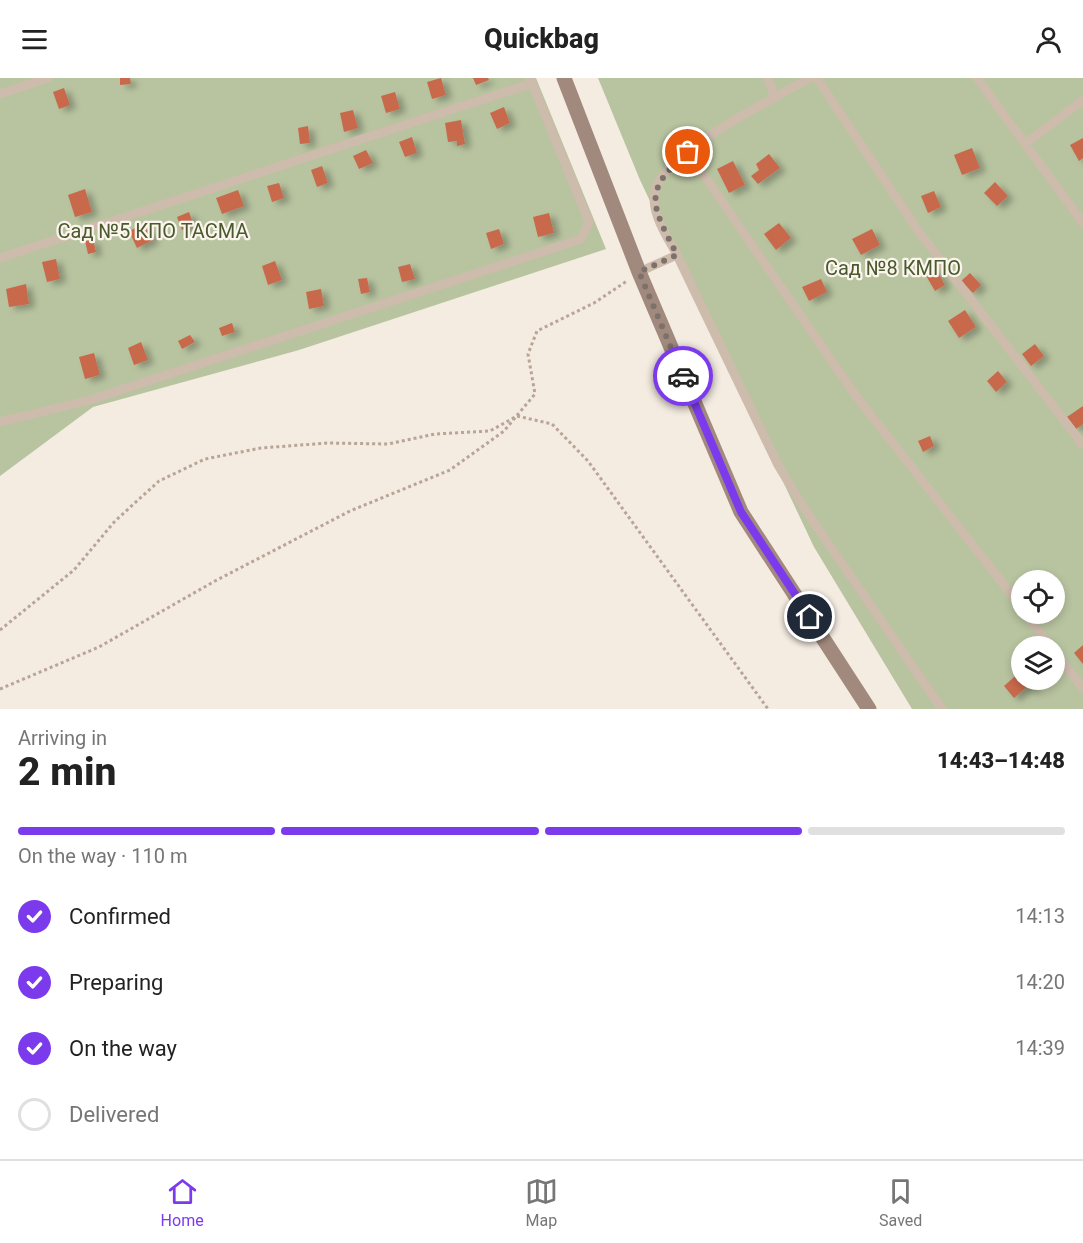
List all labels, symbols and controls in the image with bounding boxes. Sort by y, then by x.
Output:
icon: menu [18,23,51,56]
text: Quickbag [484,23,599,55]
icon: person [1032,23,1065,56]
pin [662,126,713,177]
icon: bag [671,135,704,168]
park label: Сад №5 КПО ТАСМА [58,219,248,243]
park label: Сад №8 КМПО [825,256,961,280]
courier [653,346,713,406]
icon: car [667,360,700,393]
map controls [1011,570,1065,690]
button: locate [1011,570,1065,624]
pin [784,591,835,642]
icon: home [793,600,826,633]
button: layers [1011,636,1065,690]
text: Arriving in [18,726,107,750]
text: 14:43–14:48 [937,748,1065,773]
text: 2 min [18,749,116,795]
text: On the way · 110 m [18,844,187,868]
icon: check [18,900,51,933]
text: Confirmed [69,904,171,929]
text: 14:13 [1015,904,1065,928]
icon: check [18,966,51,999]
text: Preparing [69,970,163,995]
text: 14:20 [1015,970,1065,994]
icon: check [18,1032,51,1065]
text: On the way [69,1036,177,1061]
text: 14:39 [1015,1036,1065,1060]
text: Delivered [69,1102,159,1127]
tab: Home [161,1175,204,1230]
tab: Map [525,1175,558,1230]
tab: Saved [879,1175,922,1230]

